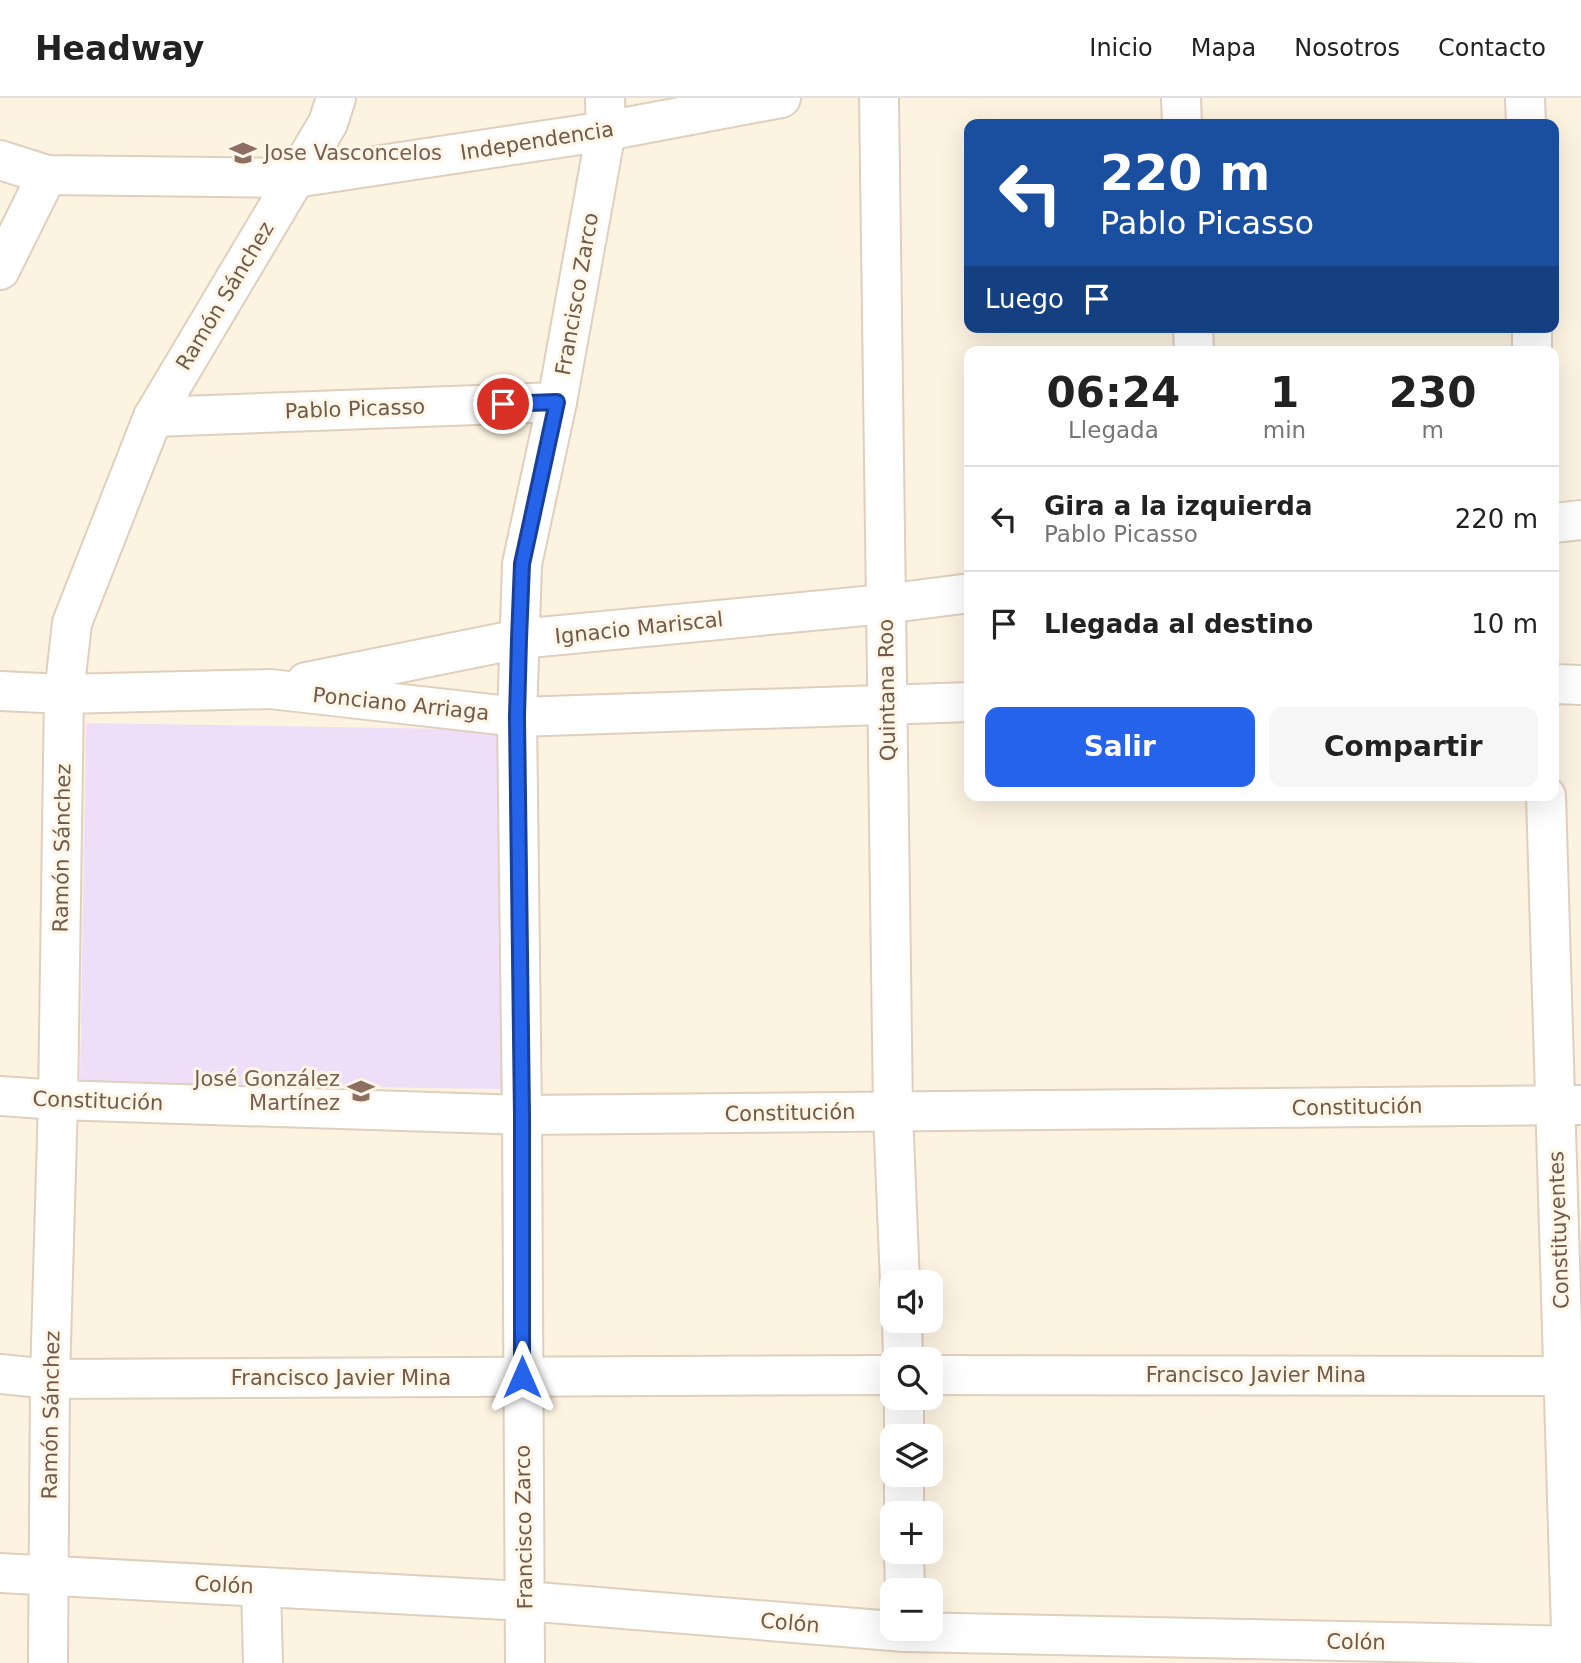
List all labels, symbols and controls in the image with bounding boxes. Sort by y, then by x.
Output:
text: Headway [35,29,204,68]
text: Inicio [1089,34,1153,62]
text: Mapa [1191,34,1256,62]
text: Nosotros [1294,34,1400,62]
text: Contacto [1438,34,1546,62]
street label: Independencia [459,117,615,165]
school or university icon: Jose Vasconcelos [228,138,258,168]
place label: Jose Vasconcelos [262,141,442,165]
text: 220 m [1100,145,1270,202]
icon: left [985,147,1076,238]
text: Pablo Picasso [1100,204,1314,242]
street label: Francisco Zarco [551,211,603,377]
street label: Ramón Sánchez [171,218,279,374]
icon: arrive [1078,280,1116,318]
text: Luego [985,284,1064,314]
text: 06:24 [1047,368,1180,417]
text: 1 [1270,368,1299,417]
text: 230 [1389,368,1476,417]
pin [473,374,533,434]
icon: arrive [484,385,522,423]
street label: Pablo Picasso [284,395,426,423]
text: Llegada [1068,417,1159,443]
text: min [1263,417,1306,443]
text: m [1421,417,1444,443]
text: Gira a la izquierda [1044,491,1312,521]
icon: left [985,500,1023,538]
text: 220 m [1455,504,1538,534]
text: Pablo Picasso [1044,521,1198,547]
icon: arrive [985,605,1023,643]
street label: Ignacio Mariscal [554,607,724,649]
text: Llegada al destino [1044,609,1313,639]
text: 10 m [1471,609,1538,639]
street label: Quintana Roo [874,619,900,761]
street label: Ponciano Arriaga [312,683,490,725]
button: Salir [985,707,1255,787]
button: Compartir [1269,707,1538,787]
street label: Ramón Sánchez [49,763,75,933]
place label: José González Martínez [192,1067,340,1115]
school or university icon: José González Martínez [346,1076,376,1106]
street label: Constitución [32,1087,164,1115]
street label: Constitución [1291,1094,1423,1120]
street label: Constitución [724,1100,856,1126]
street label: Constituyentes [1544,1151,1574,1309]
map controls [880,1270,943,1641]
button: sound [880,1270,943,1333]
street label: Ramón Sánchez [38,1330,64,1500]
position arrow [485,1340,559,1414]
button: search [880,1347,943,1410]
street label: Francisco Javier Mina [1146,1363,1366,1387]
street label: Francisco Javier Mina [231,1366,451,1390]
button: layers [880,1424,943,1487]
street label: Francisco Zarco [511,1445,537,1609]
button: + [880,1501,943,1564]
street label: Colón [194,1571,254,1599]
button: − [880,1578,943,1641]
street label: Colón [759,1608,821,1638]
street label: Colón [1326,1629,1386,1655]

